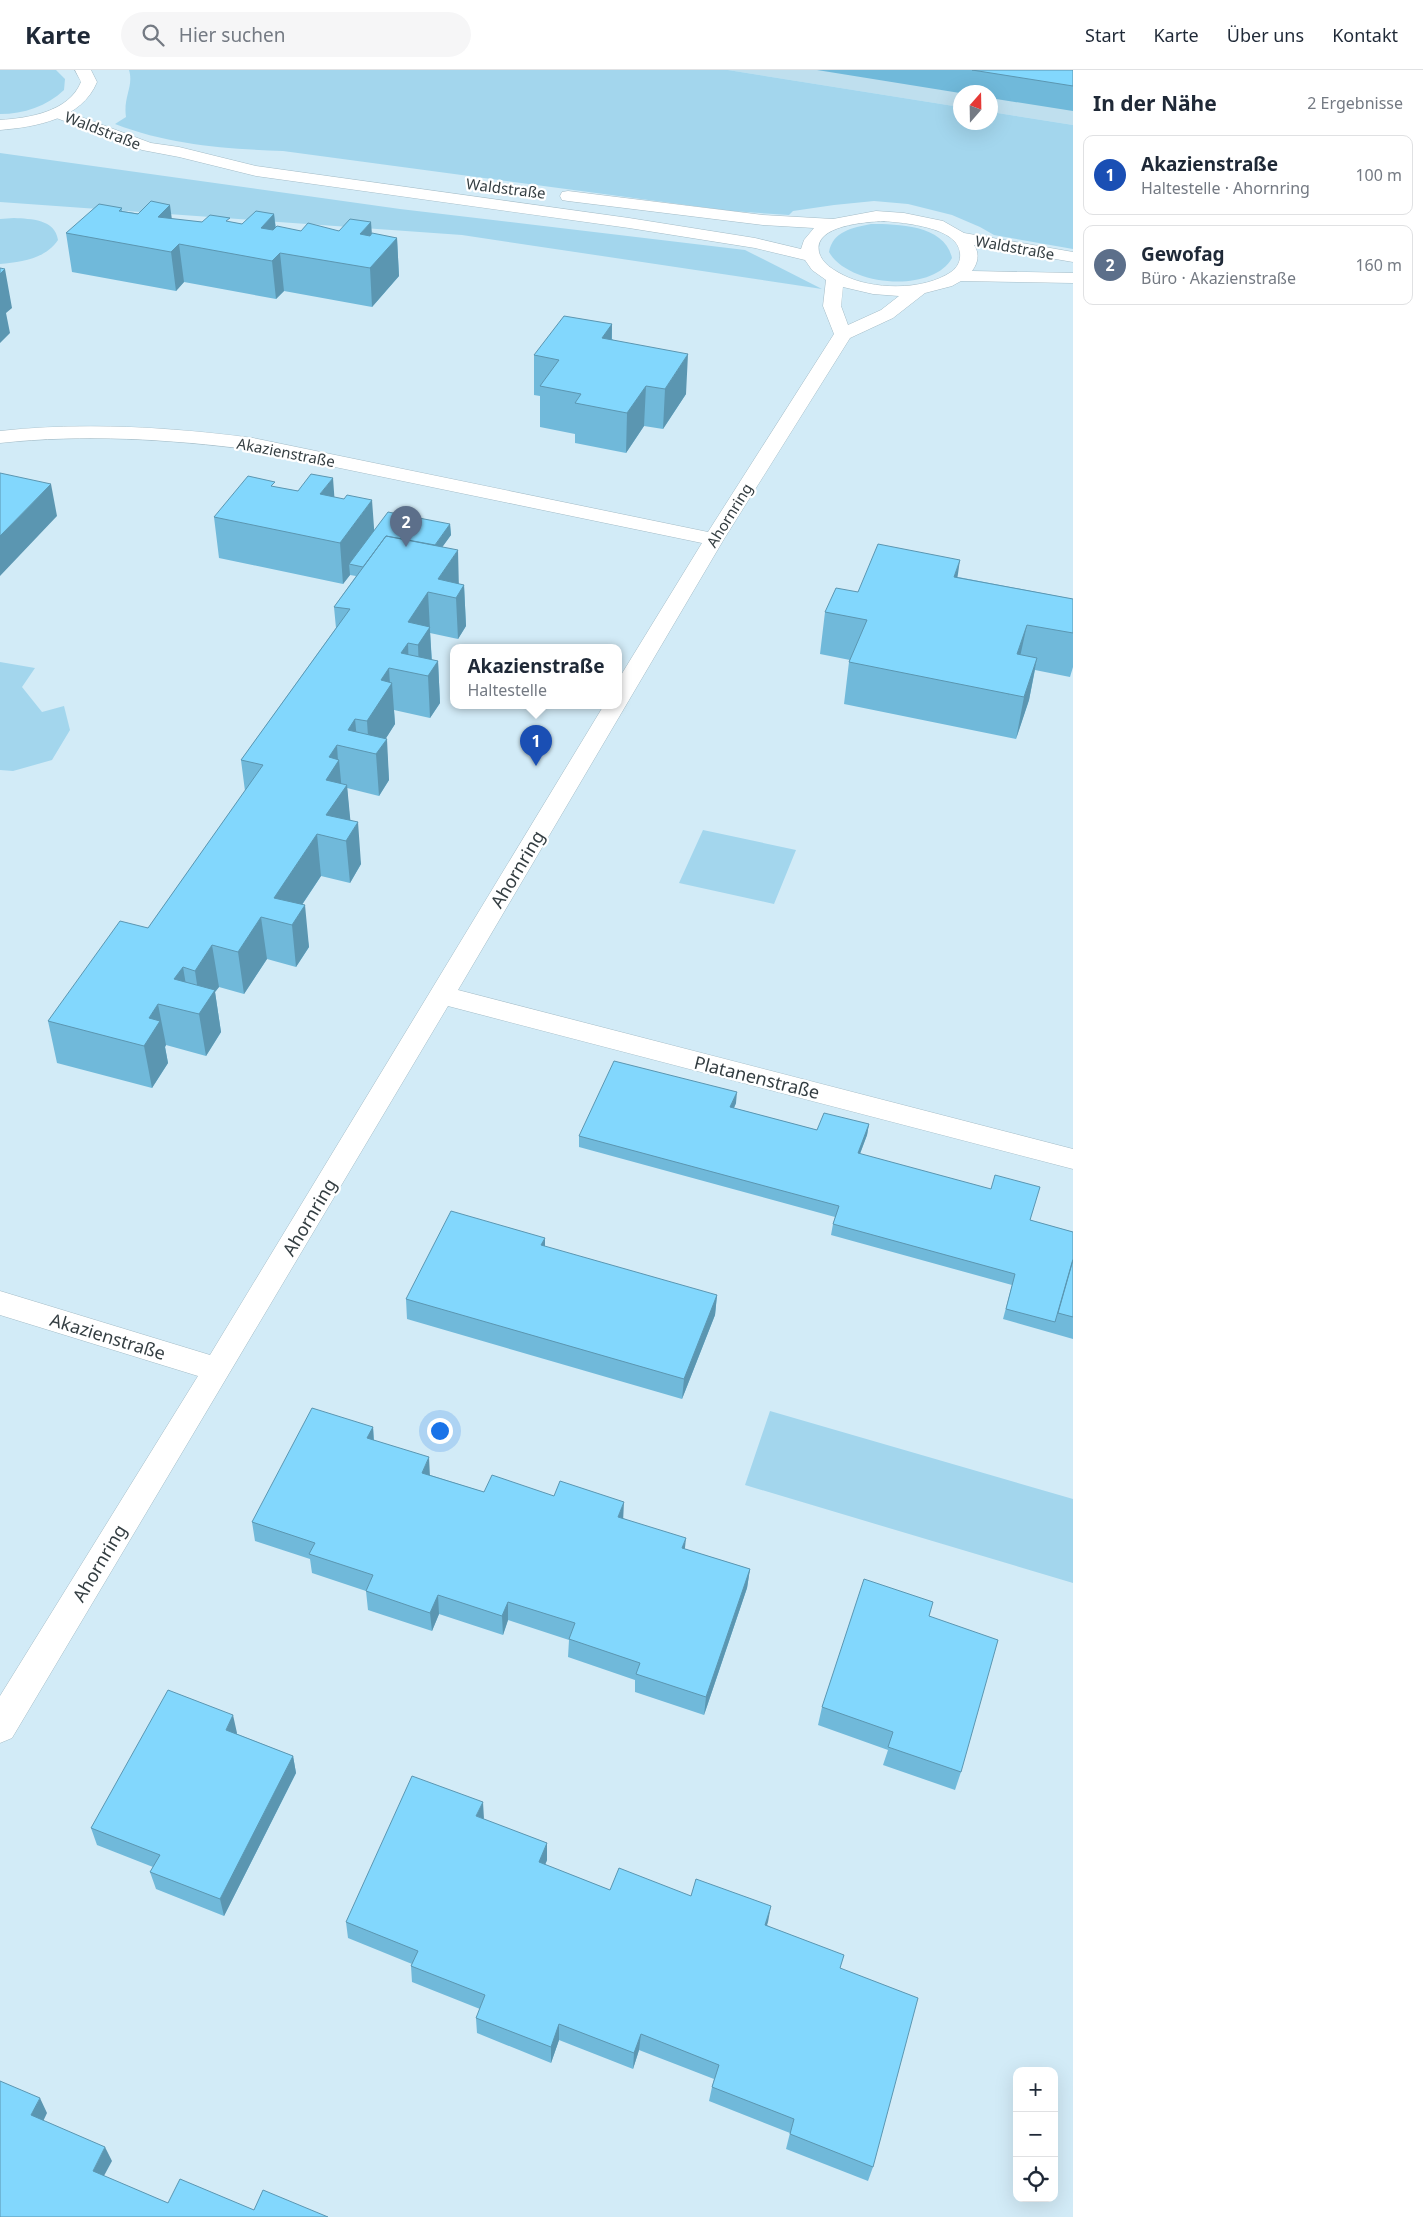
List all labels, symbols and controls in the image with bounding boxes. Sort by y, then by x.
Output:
search box [121,12,471,57]
text: Karte [25,18,91,51]
icon: search [139,21,167,49]
text: Hier suchen [179,22,285,48]
text: Start [1085,23,1125,47]
text: Karte [1153,23,1199,47]
text: Über uns [1227,23,1304,47]
text: Kontakt [1332,23,1398,47]
north arrow [953,85,998,130]
text: In der Nähe [1093,89,1217,117]
text: 2 Ergebnisse [1307,92,1403,114]
street label: Waldstraße [62,106,144,154]
text: Akazienstraße [1141,151,1278,177]
text: 1 [1105,164,1115,186]
text: 100 m [1355,164,1402,186]
street label: Waldstraße [465,173,547,203]
text: Haltestelle · Ahornring [1141,177,1310,199]
street label: Waldstraße [974,230,1056,264]
text: Gewofag [1141,241,1225,267]
text: 2 [1105,254,1115,276]
text: 160 m [1355,254,1402,276]
text: Büro · Akazienstraße [1141,267,1296,289]
street label: Akazienstraße [235,433,337,471]
street label: Ahornring [701,479,757,551]
pin: 2 [390,506,422,547]
popup [450,644,622,709]
text: Akazienstraße [467,653,605,679]
text: Haltestelle [467,679,547,701]
pin: 1 [520,725,552,766]
street label: Ahornring [484,826,550,912]
street label: Platanenstraße [692,1050,822,1104]
street label: Ahornring [276,1174,342,1260]
street label: Akazienstraße [47,1307,169,1365]
your location [427,1418,453,1444]
street label: Ahornring [66,1520,132,1606]
map controls [1013,2067,1058,2202]
button: + [1013,2067,1058,2112]
button: − [1013,2112,1058,2157]
button: locate [1013,2157,1058,2202]

